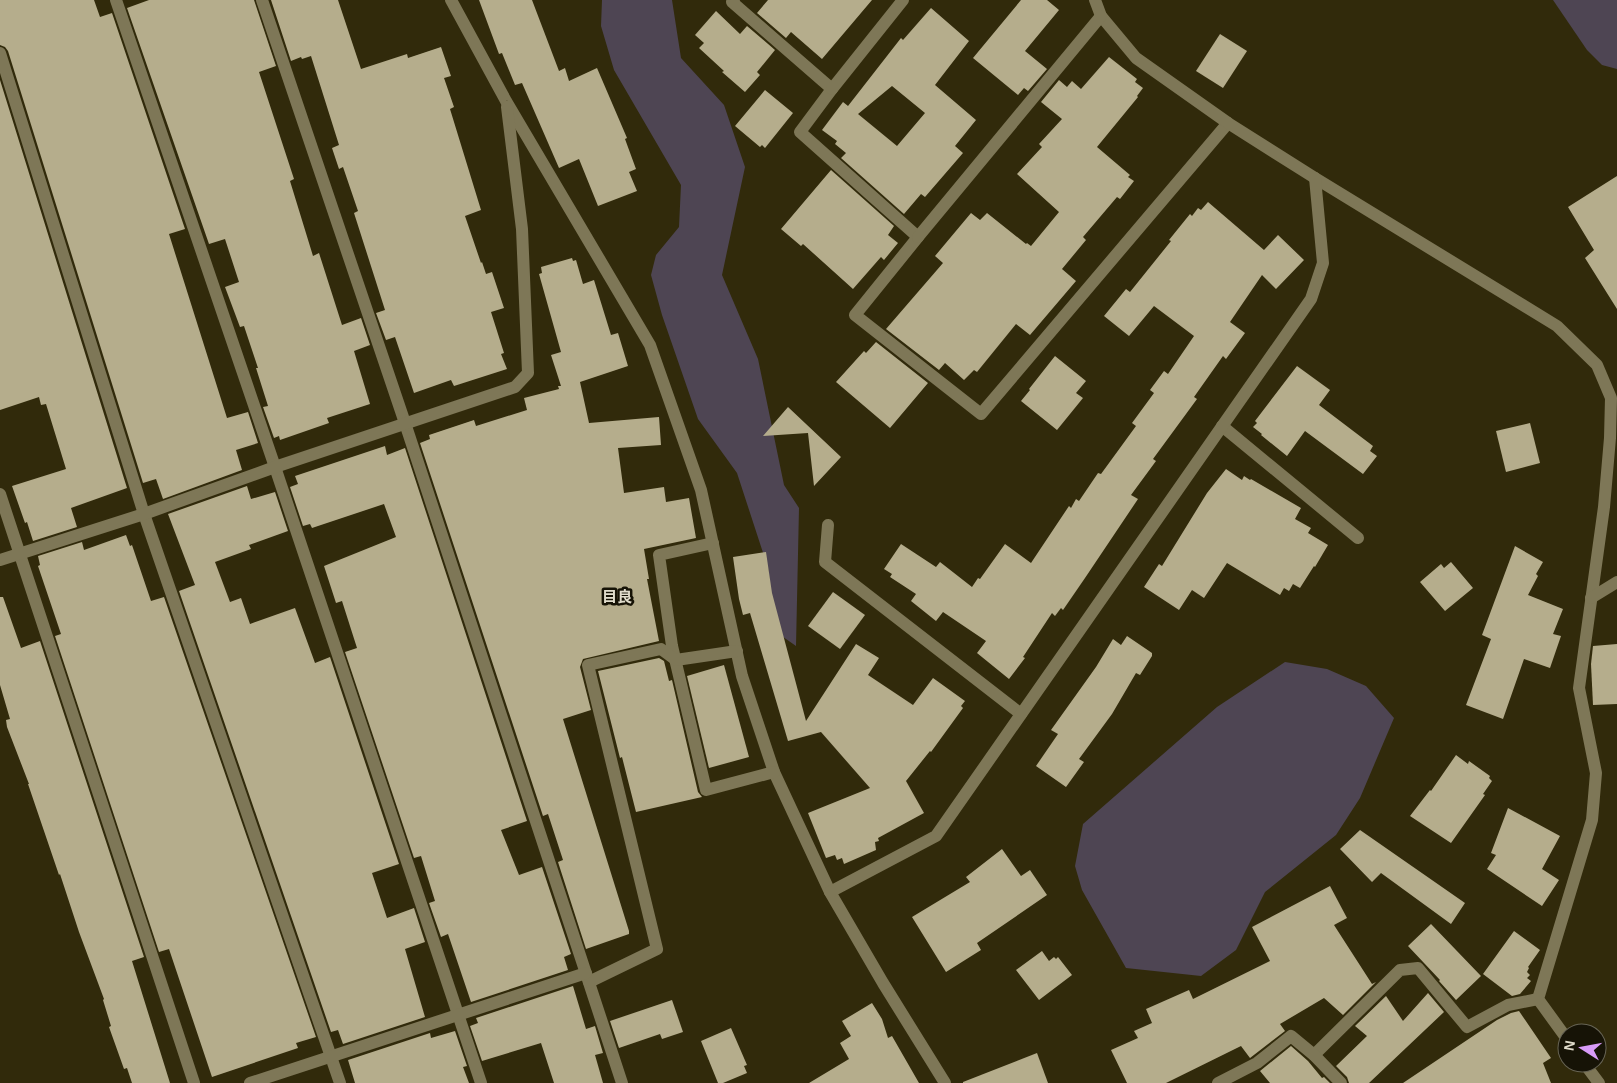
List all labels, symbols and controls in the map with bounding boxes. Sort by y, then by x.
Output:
district label: 目良 [602,588,632,605]
north arrow [1557,1023,1607,1073]
text: N [1560,1039,1578,1052]

